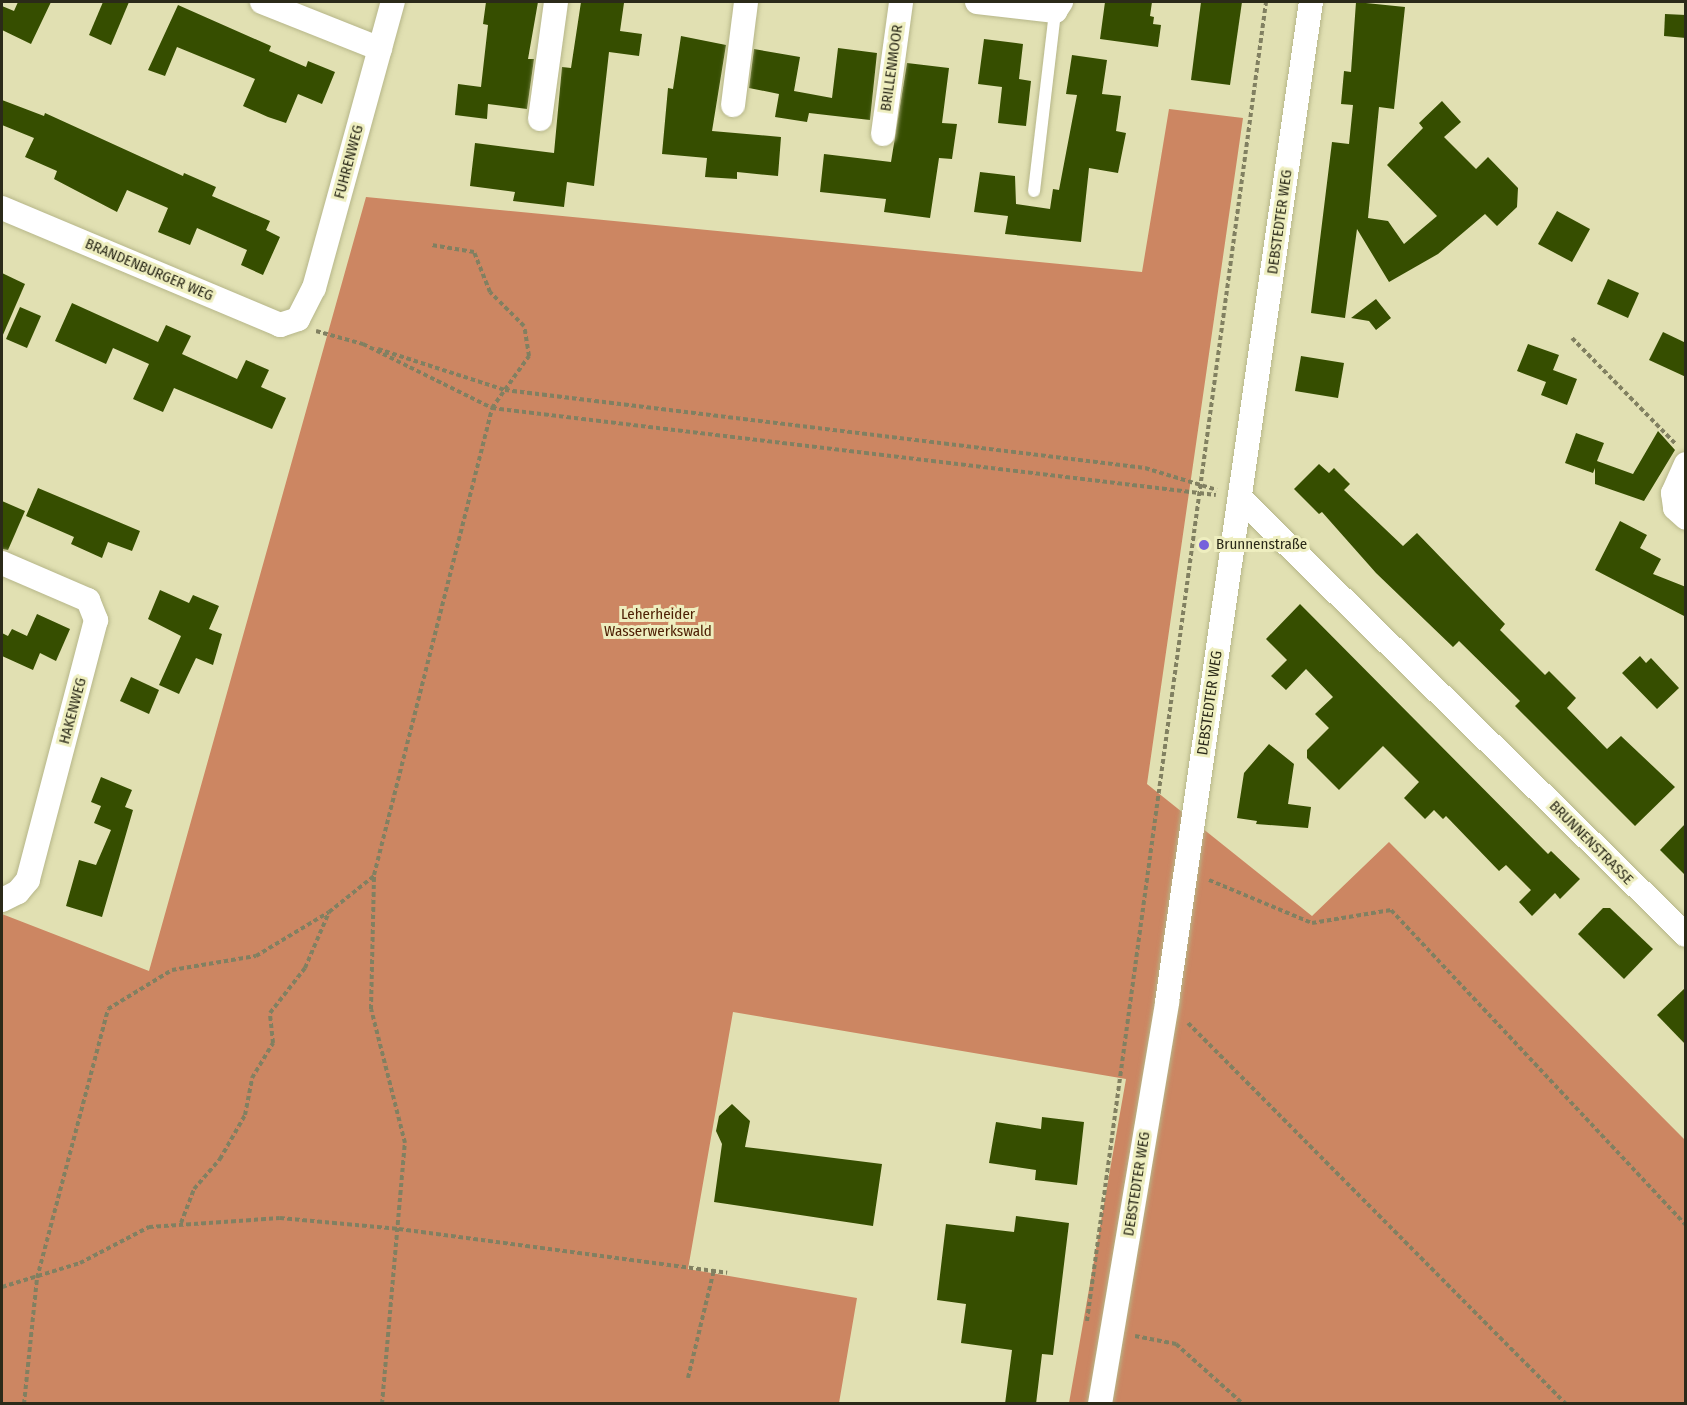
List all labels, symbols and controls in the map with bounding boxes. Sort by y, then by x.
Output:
street label: BRILLENMOOR [877,24,907,112]
street label: FUHRENWEG [331,123,367,201]
street label: DEBSTEDTER WEG [1264,169,1296,275]
street label: BRANDENBURGER WEG [82,235,216,305]
place label: Brunnenstraße [1216,536,1307,554]
marker: Brunnenstraße [1197,538,1211,552]
park label: Leherheider Wasserwerkswald [604,605,712,640]
street label: DEBSTEDTER WEG [1194,650,1226,756]
street label: HAKENWEG [56,676,90,746]
street label: BRUNNENSTRASSE [1545,797,1637,889]
street label: DEBSTEDTER WEG [1120,1131,1154,1237]

